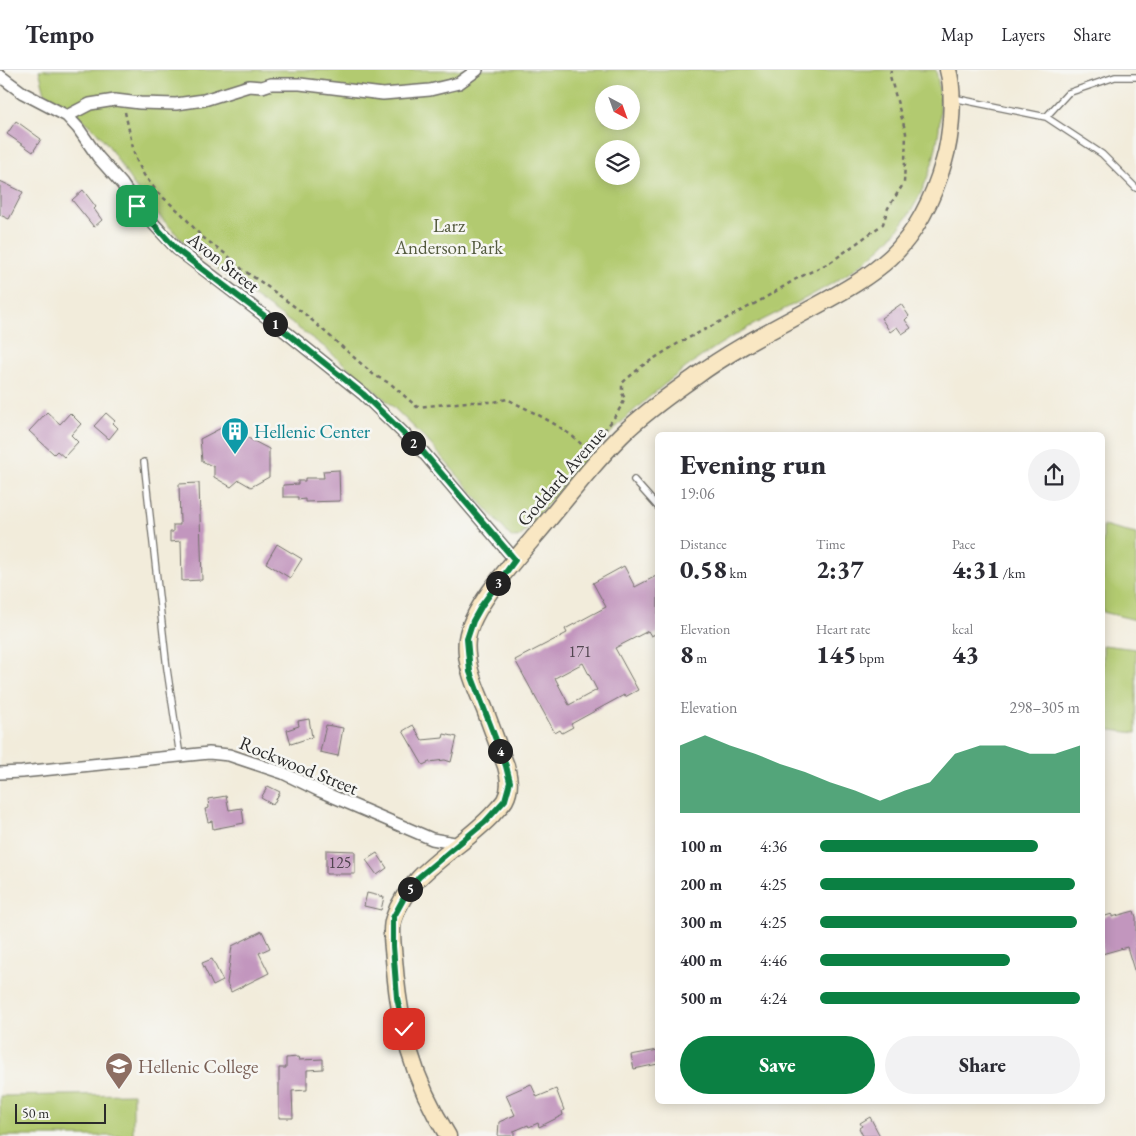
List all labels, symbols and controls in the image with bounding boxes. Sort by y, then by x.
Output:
text: Tempo [25,19,94,50]
text: Map [941,23,973,46]
text: Layers [1001,23,1045,46]
text: Share [1073,23,1111,46]
north arrow [595,85,640,130]
map controls [595,85,640,185]
button: layers [595,140,640,185]
pin [116,185,158,227]
icon: arrive [123,192,151,220]
park label: Larz Anderson Park [394,213,504,260]
street label: Avon Street [182,226,265,298]
pin: 1 [262,312,288,336]
text: 1 [272,315,279,333]
building icon: Hellenic Center [220,416,250,455]
place label: Hellenic Center [254,419,371,444]
street label: Goddard Avenue [511,421,612,531]
pin: 2 [400,430,426,456]
text: 2 [410,434,417,452]
text: Evening run [680,446,826,482]
button: share [1028,449,1080,501]
text: 19:06 [680,483,715,504]
text: Distance [680,535,727,553]
text: Time [816,535,845,553]
text: Pace [952,535,976,553]
text: 0.58 [680,553,727,585]
text: 2:37 [816,553,864,585]
text: 4:31 [952,553,1000,585]
text: km [727,564,747,582]
text: /km [1000,564,1026,582]
pin: 3 [486,570,510,596]
text: 3 [495,574,502,592]
text: Elevation [680,620,730,638]
text: Heart rate [816,620,870,638]
text: kcal [952,620,973,638]
text: 8 [680,638,694,670]
text: 145 [816,638,857,670]
text: 43 [952,638,979,670]
house number: 171 [568,641,592,662]
text: m [694,649,707,667]
text: bpm [857,649,885,667]
text: Elevation [680,697,738,718]
text: 298–305 m [1009,697,1080,718]
street label: Rockwood Street [236,730,362,801]
pin: 4 [488,738,512,764]
text: 4 [497,742,504,760]
text: 100 m [680,836,722,857]
text: 4:36 [760,836,787,857]
house number: 125 [328,852,352,873]
text: 200 m [680,874,722,895]
text: 4:25 [760,874,787,895]
pin: 5 [398,876,422,902]
text: 5 [407,880,414,898]
text: 300 m [680,912,722,933]
text: 4:25 [760,912,787,933]
text: 400 m [680,950,722,971]
text: 4:46 [760,950,787,971]
text: 500 m [680,988,722,1009]
text: 4:24 [760,988,787,1009]
pin [383,1008,425,1050]
icon: check [390,1015,418,1043]
button: Save [680,1036,875,1094]
button: Share [885,1036,1080,1094]
school or university icon: Hellenic College [104,1051,134,1090]
place label: Hellenic College [138,1054,258,1079]
scale bar [15,1101,106,1124]
text: 50 m [22,1104,49,1122]

